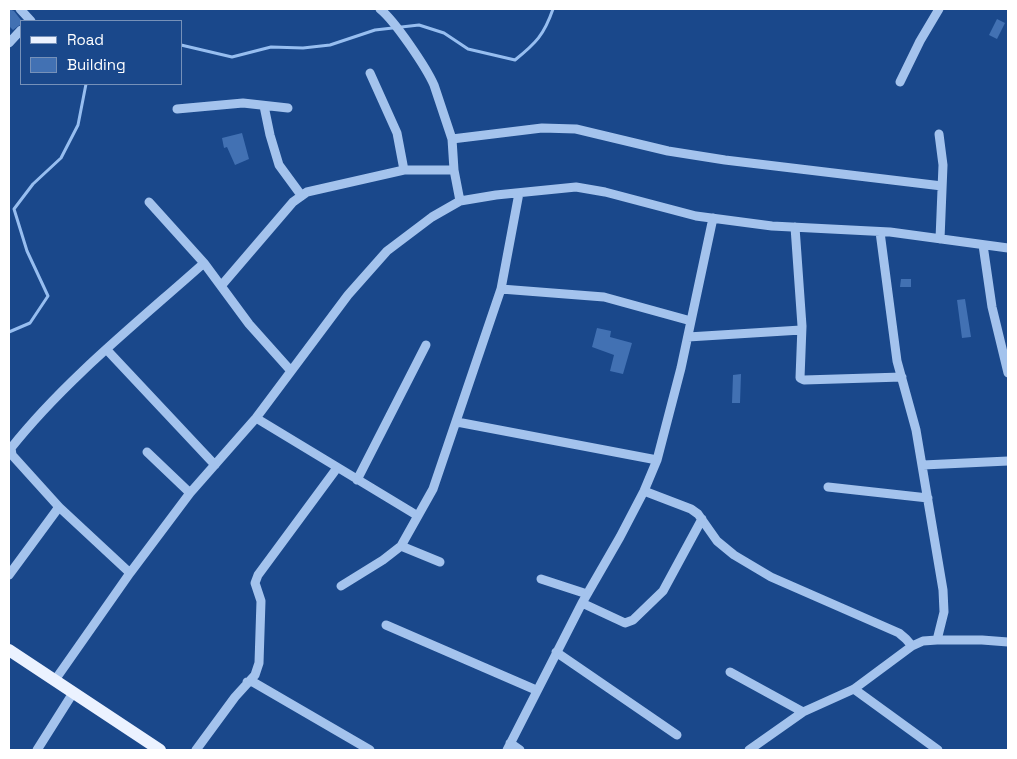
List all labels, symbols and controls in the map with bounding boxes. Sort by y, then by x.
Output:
legend [20,20,182,85]
text: Road [67,30,104,49]
text: Building [67,55,126,74]

